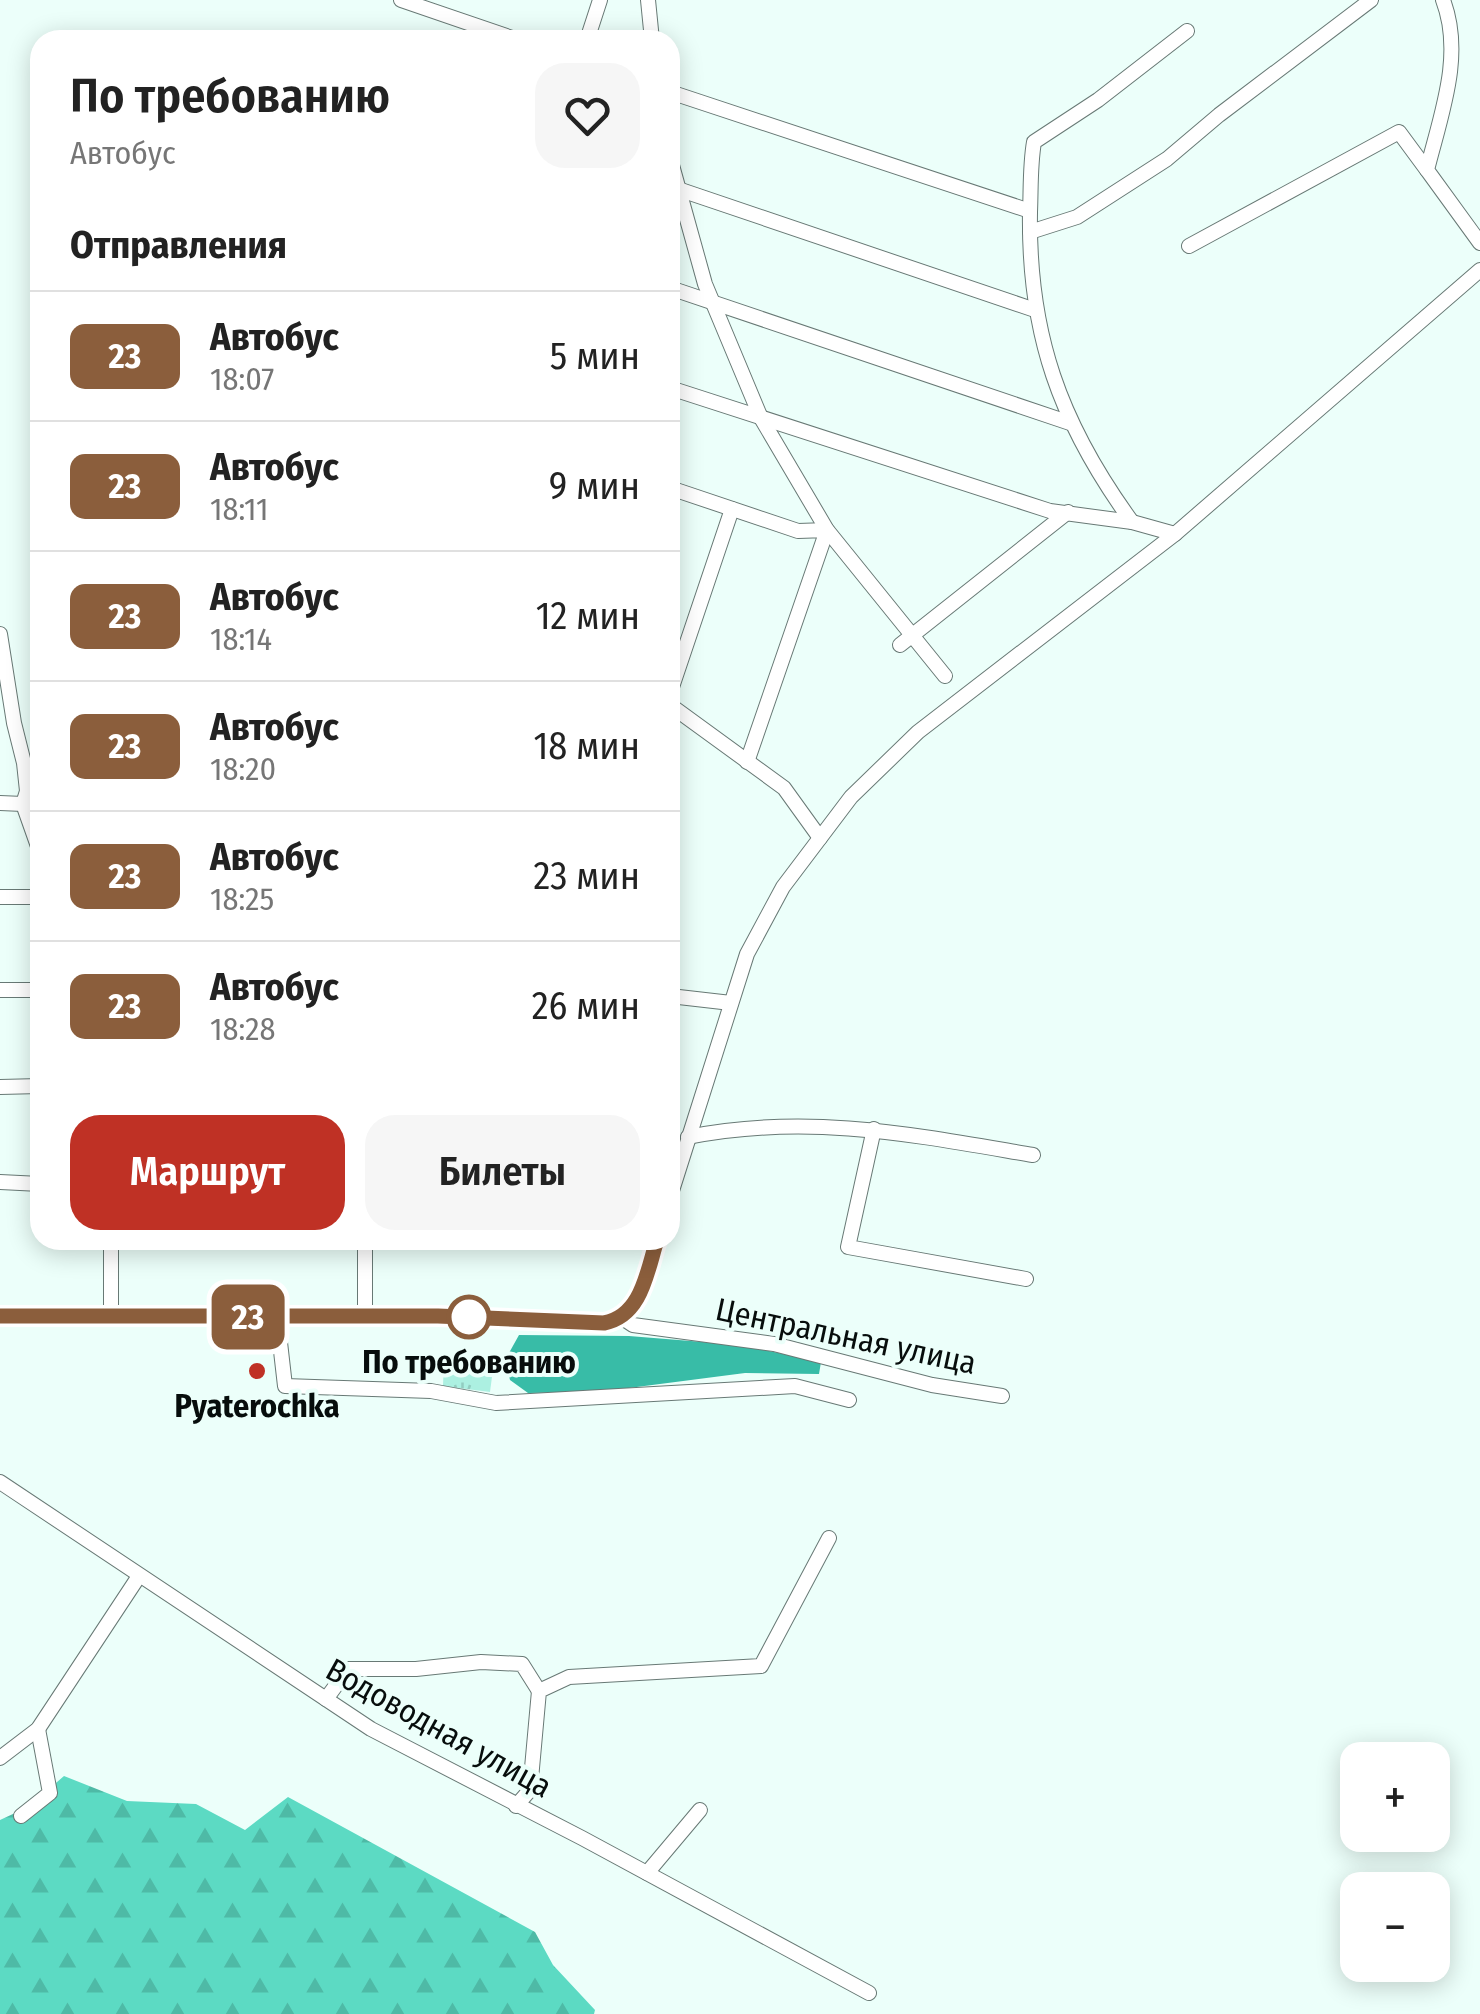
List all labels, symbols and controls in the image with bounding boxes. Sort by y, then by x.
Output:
button: heart [535,63,640,168]
text: По требованию [70,67,390,125]
text: Автобус [70,134,176,172]
text: Отправления [70,222,287,268]
text: Автобус [210,314,339,360]
text: 5 мин [550,333,640,379]
text: 23 [109,335,141,377]
text: 18:07 [210,360,274,398]
text: Автобус [210,444,339,490]
text: 9 мин [549,463,640,509]
text: 23 [109,465,141,507]
text: 18:11 [210,490,268,528]
text: Автобус [210,574,339,620]
text: 12 мин [536,593,640,639]
text: 23 [109,595,141,637]
text: 18:14 [210,620,272,658]
text: Автобус [210,704,339,750]
text: 18 мин [533,723,640,769]
text: 23 [109,725,141,767]
text: 18:20 [210,750,276,788]
text: Автобус [210,834,339,880]
text: 23 мин [533,853,640,899]
text: 23 [109,855,141,897]
text: 18:25 [210,880,274,918]
text: Автобус [210,964,339,1010]
text: 26 мин [532,983,640,1029]
text: 23 [109,985,141,1027]
text: 18:28 [210,1010,275,1048]
button: Маршрут [70,1115,345,1230]
button: Билеты [365,1115,640,1230]
line badge: 23 [203,1284,293,1350]
street label: Центральная улица [712,1290,980,1382]
text: 23 [232,1296,264,1338]
marker: По требованию [448,1296,490,1338]
place label: По требованию [362,1343,576,1381]
marker: Pyaterochka [246,1360,268,1382]
place label: Pyaterochka [174,1387,340,1425]
street label: Водоводная улица [320,1650,558,1806]
map controls [1340,1742,1450,1982]
button: + [1340,1742,1450,1852]
button: − [1340,1872,1450,1982]

